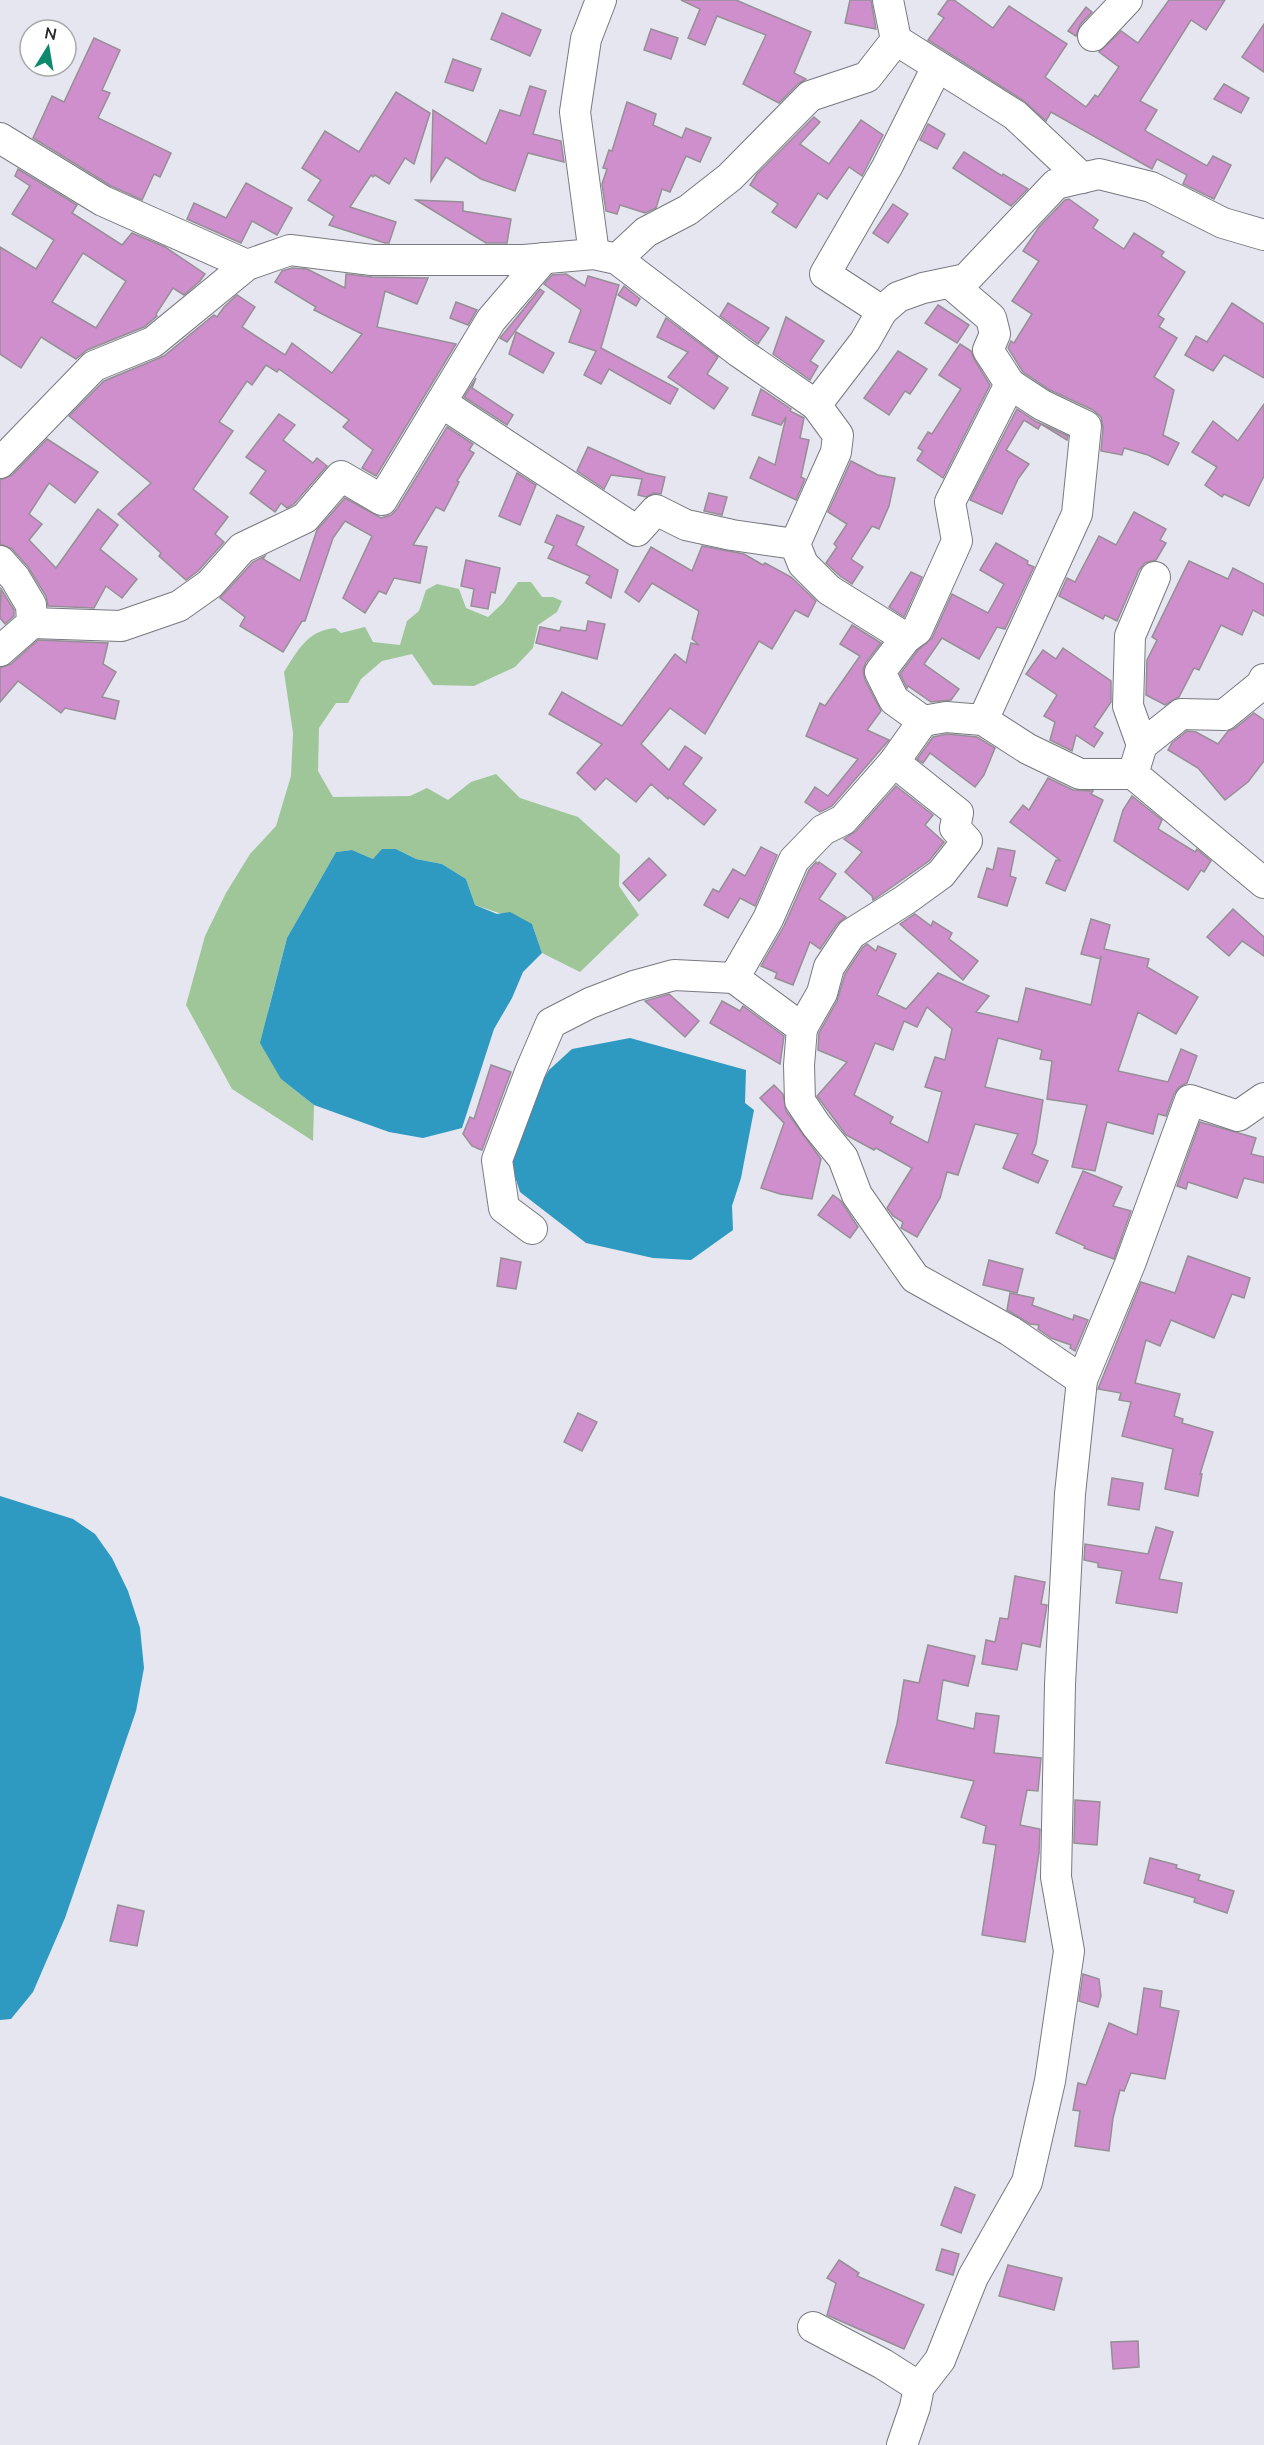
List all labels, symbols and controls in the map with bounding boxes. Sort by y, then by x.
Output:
north arrow [18,18,78,78]
text: N [43,22,59,46]

